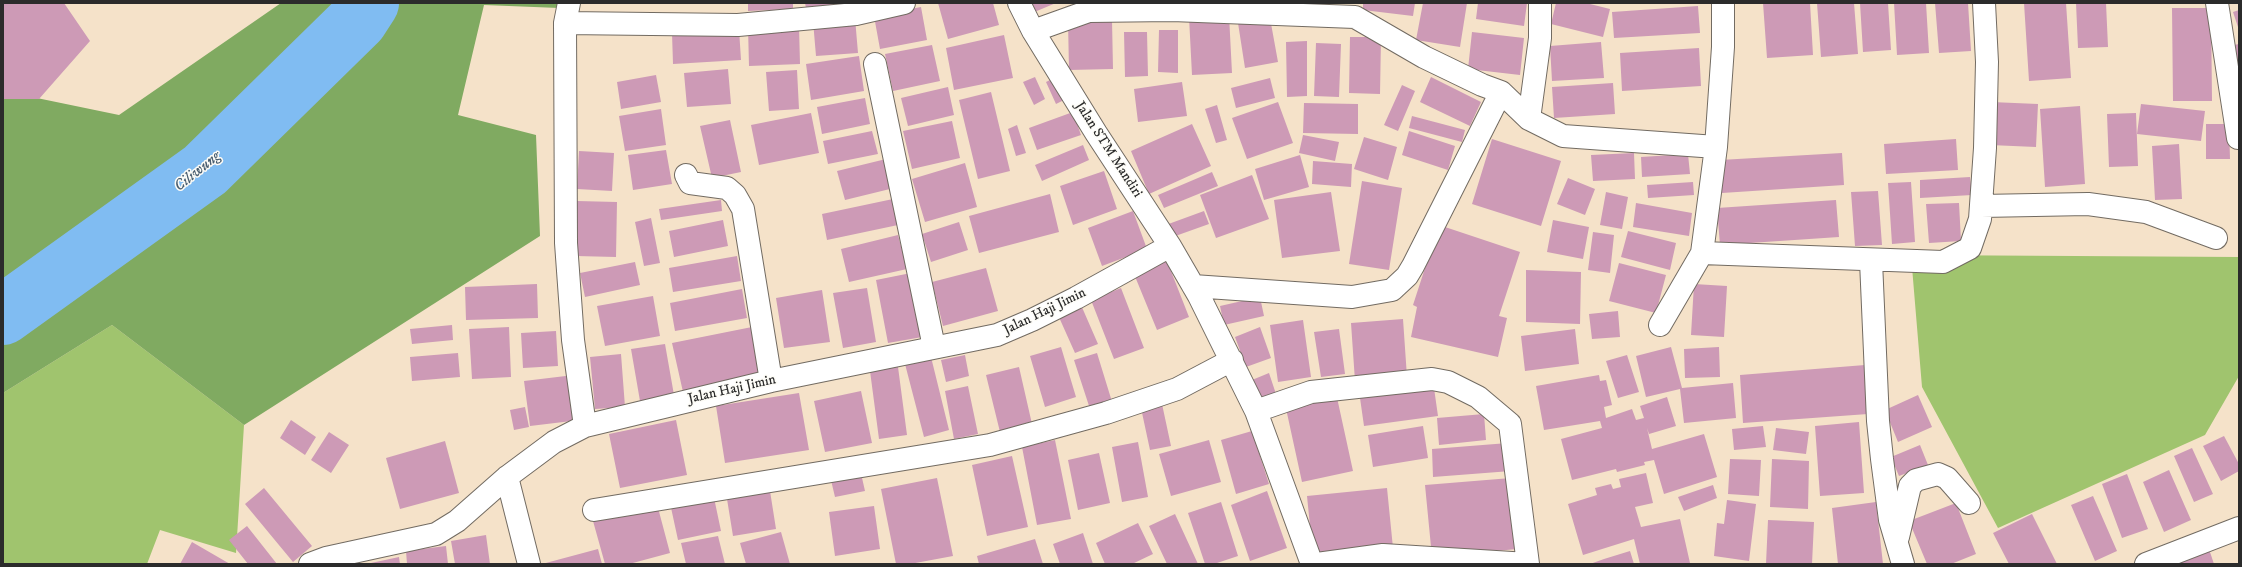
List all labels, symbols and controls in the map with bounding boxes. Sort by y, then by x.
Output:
street label: Jalan STM Mandiri [1071,99,1145,201]
water label: Ciliwung [171,148,225,196]
street label: Jalan Haji Jimin [1001,285,1089,339]
street label: Jalan Haji Jimin [686,372,778,408]

